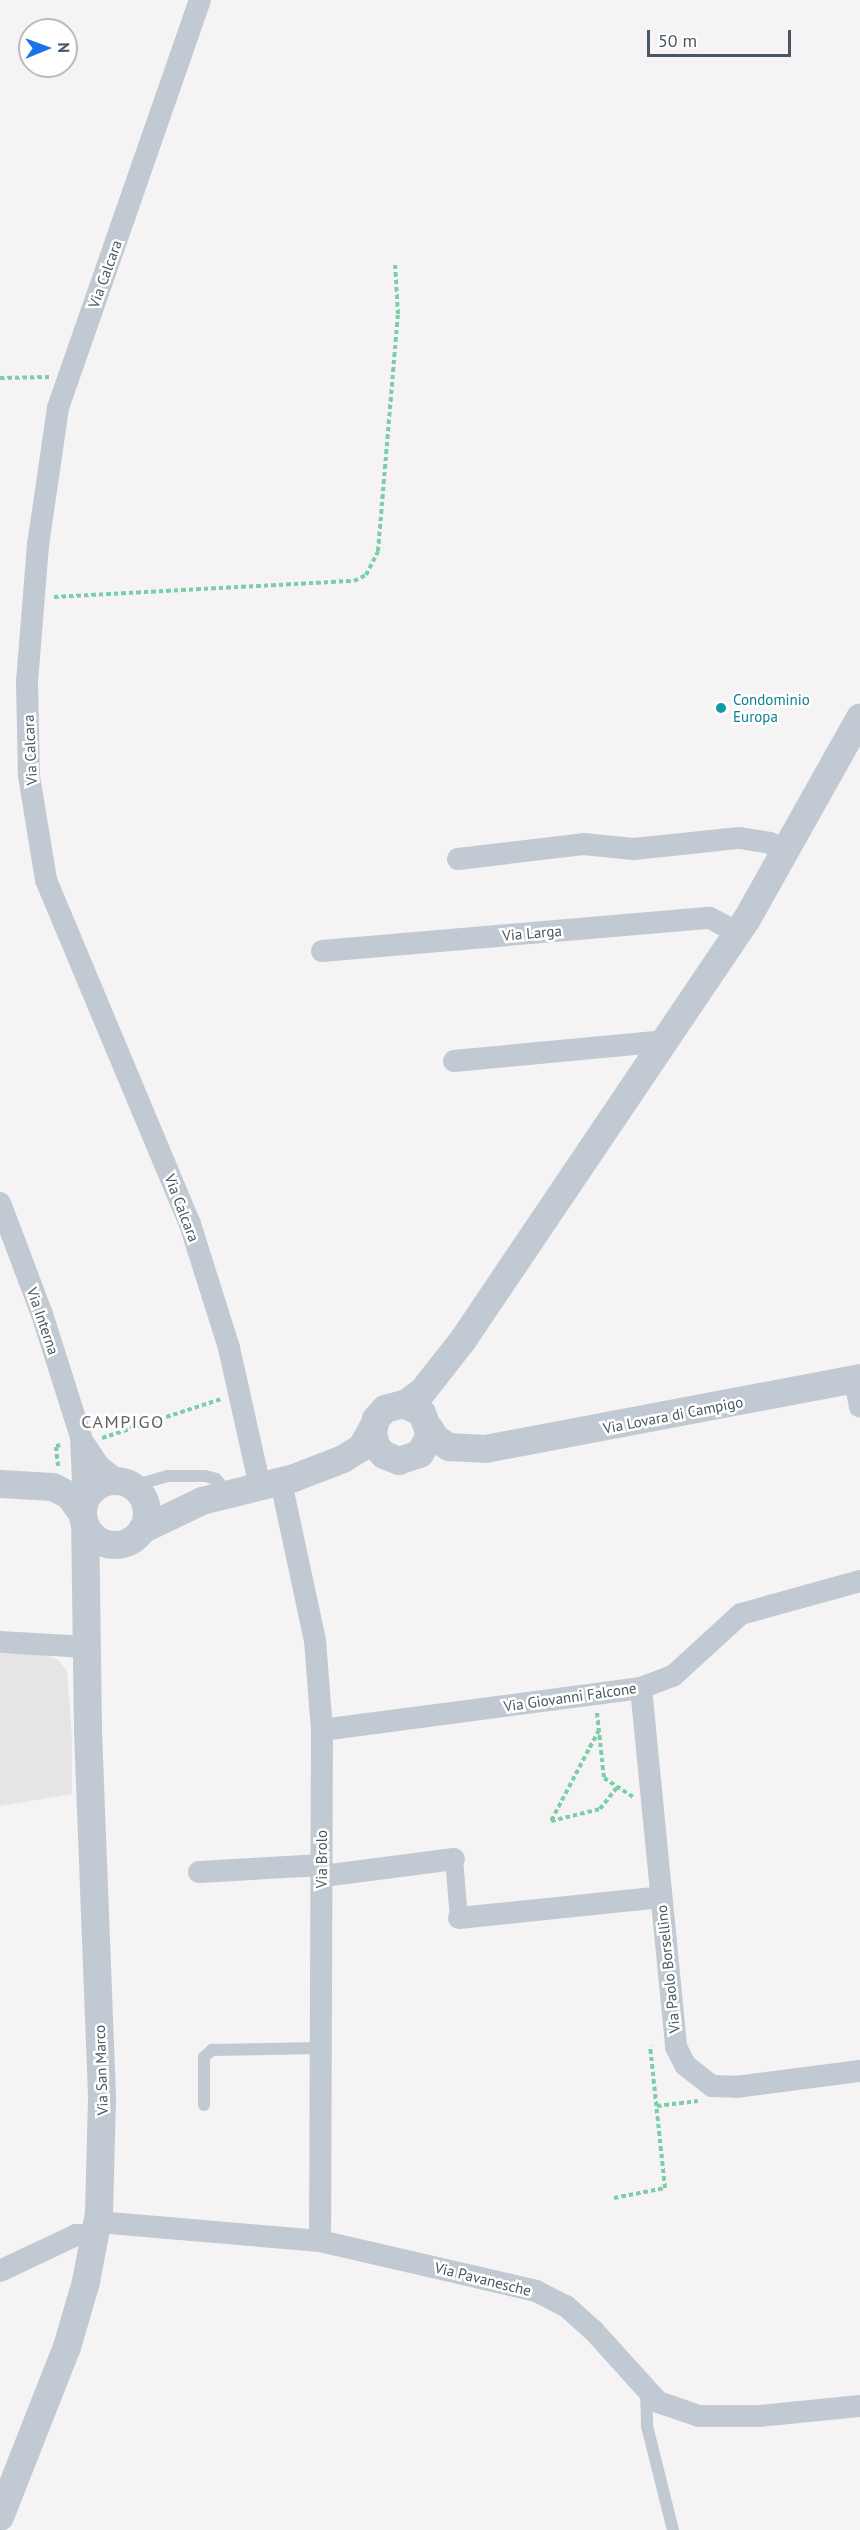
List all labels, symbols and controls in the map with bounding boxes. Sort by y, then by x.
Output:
north arrow [18,18,78,78]
scale bar [650,18,794,56]
text: 50 m [658,29,697,52]
text: N [54,42,74,53]
street label: Via Calcara [84,238,126,310]
place label: Condominio Europa [733,690,810,725]
marker: Condominio Europa [714,701,728,715]
street label: Via Calcara [19,714,41,786]
street label: Via Larga [502,921,562,945]
street label: Via Calcara [161,1172,203,1244]
street label: Via Interna [23,1285,63,1357]
street label: Via Lovara di Campigo [601,1393,745,1437]
district label: CAMPIGO [81,1411,165,1433]
street label: Via Giovanni Falcone [502,1679,638,1715]
street label: Via Brolo [313,1830,331,1888]
street label: Via Paolo Borsellino [652,1904,684,2034]
street label: Via San Marco [90,2024,112,2116]
street label: Via Pavanesche [433,2258,533,2300]

